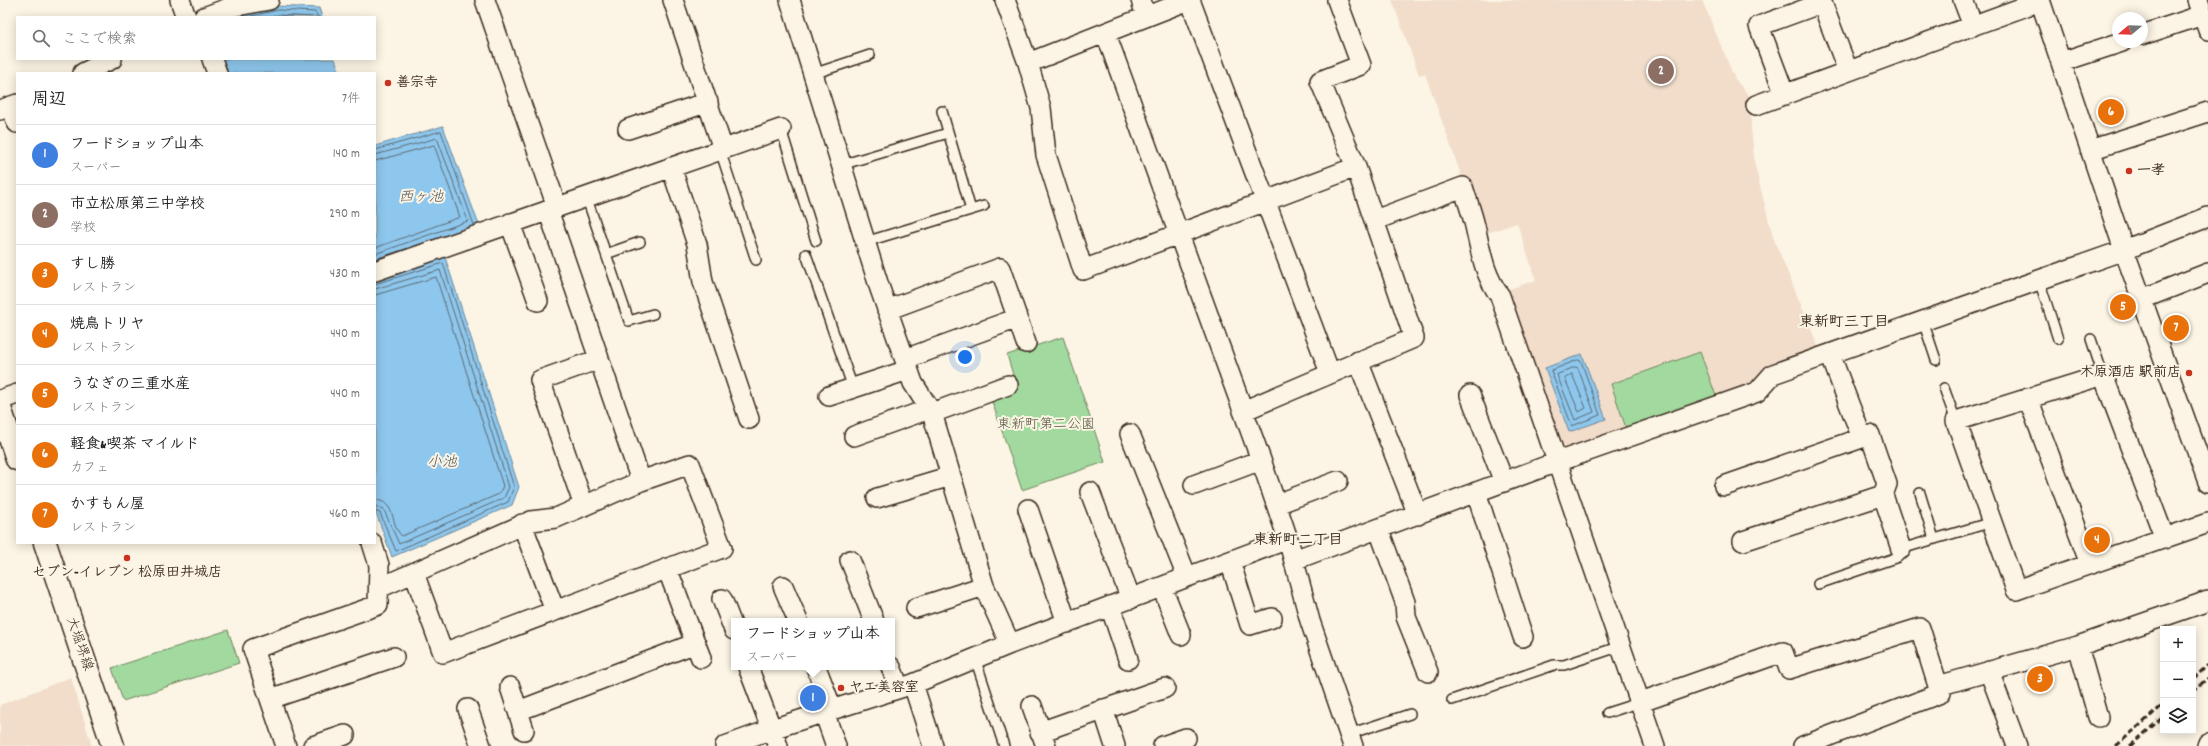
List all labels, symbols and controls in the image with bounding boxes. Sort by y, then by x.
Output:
north arrow [2112,12,2148,48]
search box [16,16,376,60]
icon: search [30,27,52,49]
text: ここで検索 [62,29,137,51]
pin: 2 [1648,56,1674,86]
place label: 善宗寺 [396,73,438,93]
marker: 善宗寺 [383,78,393,88]
text: 周辺 [32,89,66,113]
text: 7件 [342,90,360,109]
pin: 6 [2098,97,2124,127]
text: フードショップ山本 [70,134,204,156]
text: 1 [44,145,46,164]
text: 140 m [333,145,360,164]
text: スーパー [70,159,121,178]
place label: 一孝 [2137,161,2165,181]
marker: 一孝 [2124,166,2134,176]
water label: 西ヶ池 [398,187,444,209]
text: 市立松原第三中学校 [70,194,205,216]
text: 2 [42,205,48,224]
text: 290 m [329,205,360,224]
text: 学校 [70,219,96,238]
text: すし勝 [70,254,115,276]
text: 3 [42,265,48,284]
text: 430 m [330,265,360,284]
text: レストラン [70,279,136,298]
pin: 5 [2110,292,2136,322]
district label: 東新町三丁目 [1799,312,1889,334]
pin: 7 [2163,313,2189,343]
text: 焼鳥トリヤ [70,314,145,336]
text: 4 [42,325,48,344]
text: 440 m [330,325,360,344]
text: レストラン [70,339,136,358]
your location [955,347,975,367]
place label: 木原酒店 駅前店 [2080,363,2181,383]
marker: 木原酒店 駅前店 [2184,368,2194,378]
text: うなぎの三重水産 [70,374,190,396]
text: 5 [42,385,48,404]
text: 440 m [330,385,360,404]
text: レストラン [70,399,136,418]
park label: 東新町第二公園 [997,415,1095,435]
text: 軽食&喫茶 マイルド [70,434,199,456]
text: 6 [42,445,48,464]
text: 450 m [330,445,360,464]
water label: 小池 [427,452,458,474]
text: カフェ [70,459,109,478]
text: かすもん屋 [70,494,145,516]
text: 7 [43,505,47,524]
text: 460 m [329,505,360,524]
text: レストラン [70,519,136,538]
pin: 4 [2084,525,2110,555]
district label: 東新町二丁目 [1253,530,1343,552]
marker: セブン-イレブン 松原田井城店 [122,553,132,563]
place label: セブン-イレブン 松原田井城店 [32,563,222,583]
street label: 大堀堺線 [60,614,98,674]
popup [731,618,895,670]
text: フードショップ山本 [746,624,880,646]
map controls [2160,626,2196,734]
button: + [2160,626,2196,662]
text: スーパー [746,649,798,668]
button: − [2160,662,2196,698]
pin: 3 [2027,664,2053,694]
place label: ヤエ美容室 [849,678,919,698]
pin: 1 [800,683,826,713]
marker: ヤエ美容室 [836,683,846,693]
button: layers [2160,698,2196,734]

